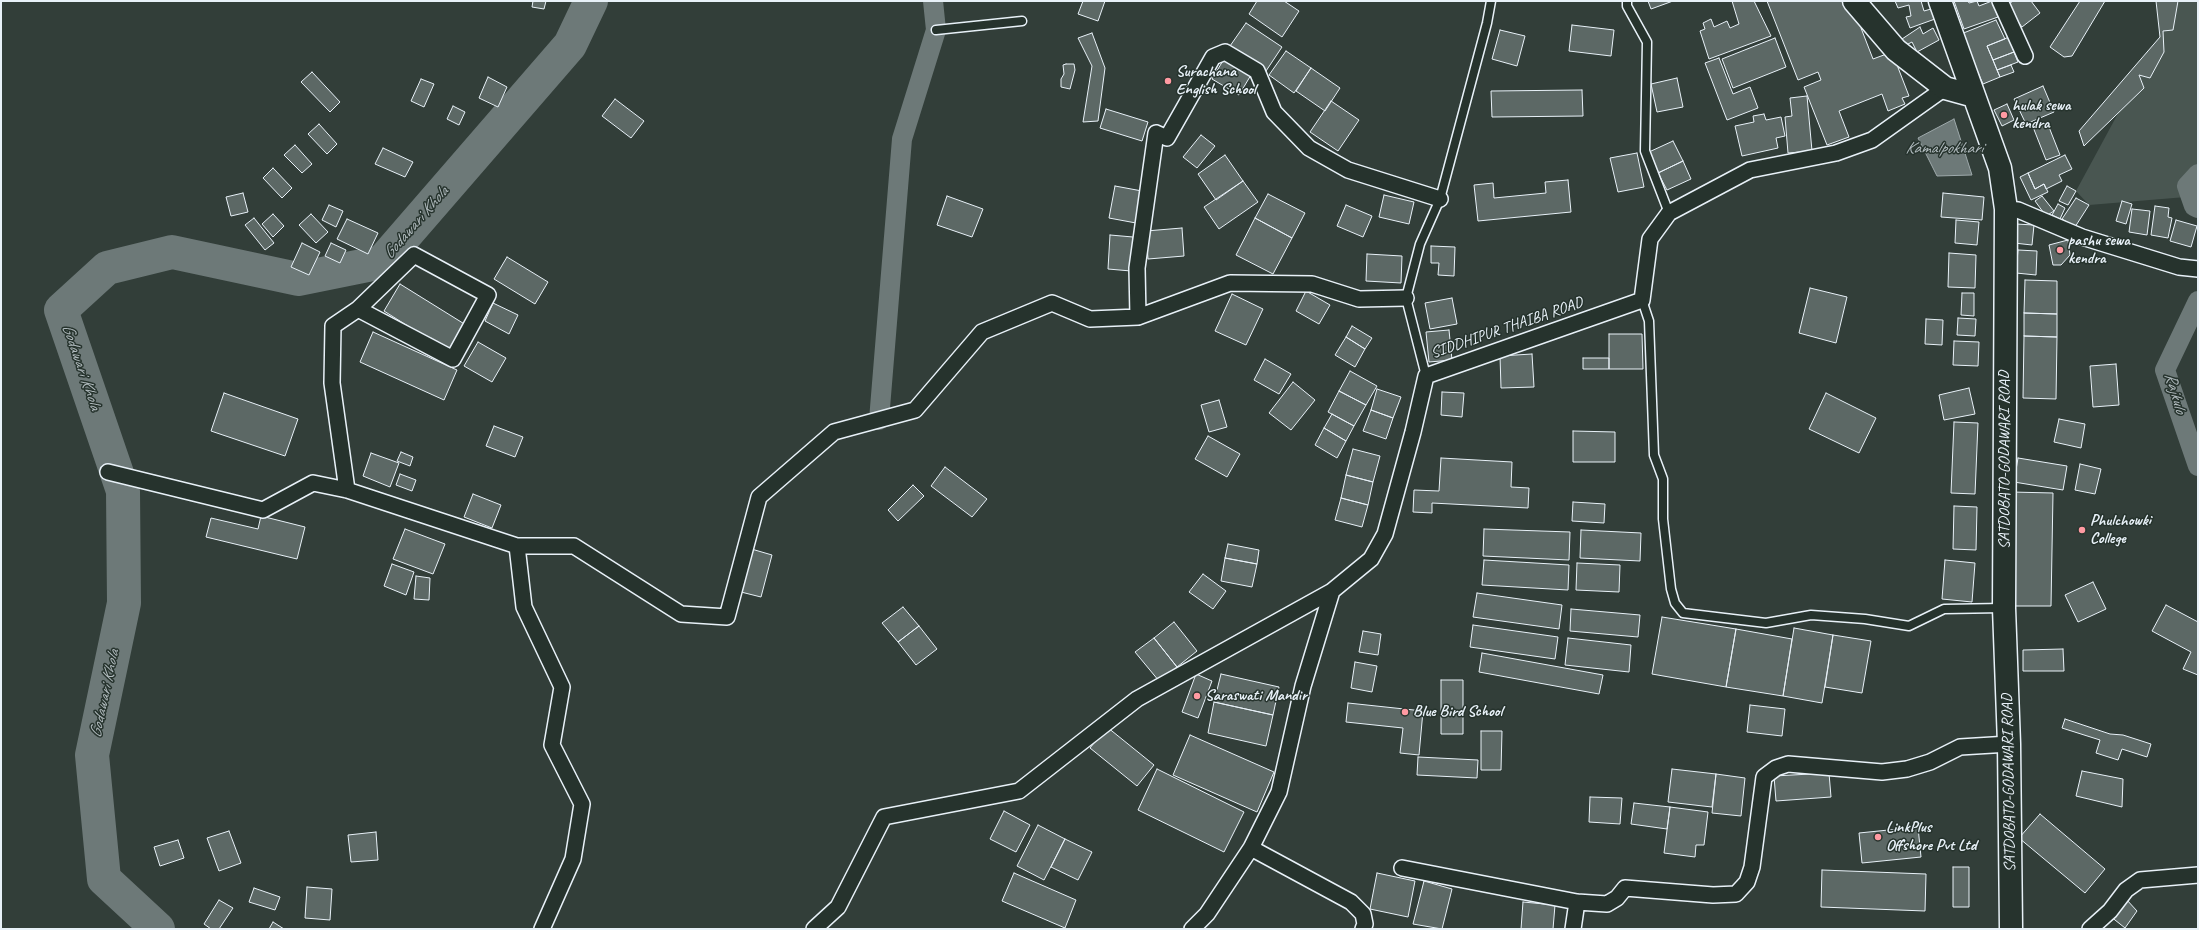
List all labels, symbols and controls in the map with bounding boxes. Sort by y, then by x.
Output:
place label: Surachana English School [1176,62,1256,100]
marker: Surachana English School [1163,76,1173,86]
place label: hulak sewa kendra [2012,96,2071,134]
marker: hulak sewa kendra [1999,110,2009,120]
water label: Kamalpokhari [1905,139,1983,159]
water label: Godawari Khola [379,183,453,263]
place label: pashu sewa kendra [2068,231,2130,269]
marker: pashu sewa kendra [2055,245,2065,255]
street label: SIDDHIPUR THAIBA ROAD [1428,293,1586,363]
water label: Godawari Khola [57,322,105,412]
water label: Rajkulo [2160,370,2190,416]
street label: SATDOBATO-GODAWARI ROAD [1995,371,2015,549]
place label: Phulchowki College [2090,511,2151,549]
marker: Phulchowki College [2077,525,2087,535]
water label: Godawari Khola [86,648,124,740]
place label: Saraswati Mandir [1205,686,1307,706]
marker: Saraswati Mandir [1192,691,1202,701]
street label: SATDOBATO-GODAWARI ROAD [1998,694,2020,872]
place label: Blue Bird School [1413,702,1503,722]
marker: Blue Bird School [1400,707,1410,717]
place label: LinkPlus Offshore Pvt Ltd [1886,818,1976,856]
marker: LinkPlus Offshore Pvt Ltd [1873,832,1883,842]

